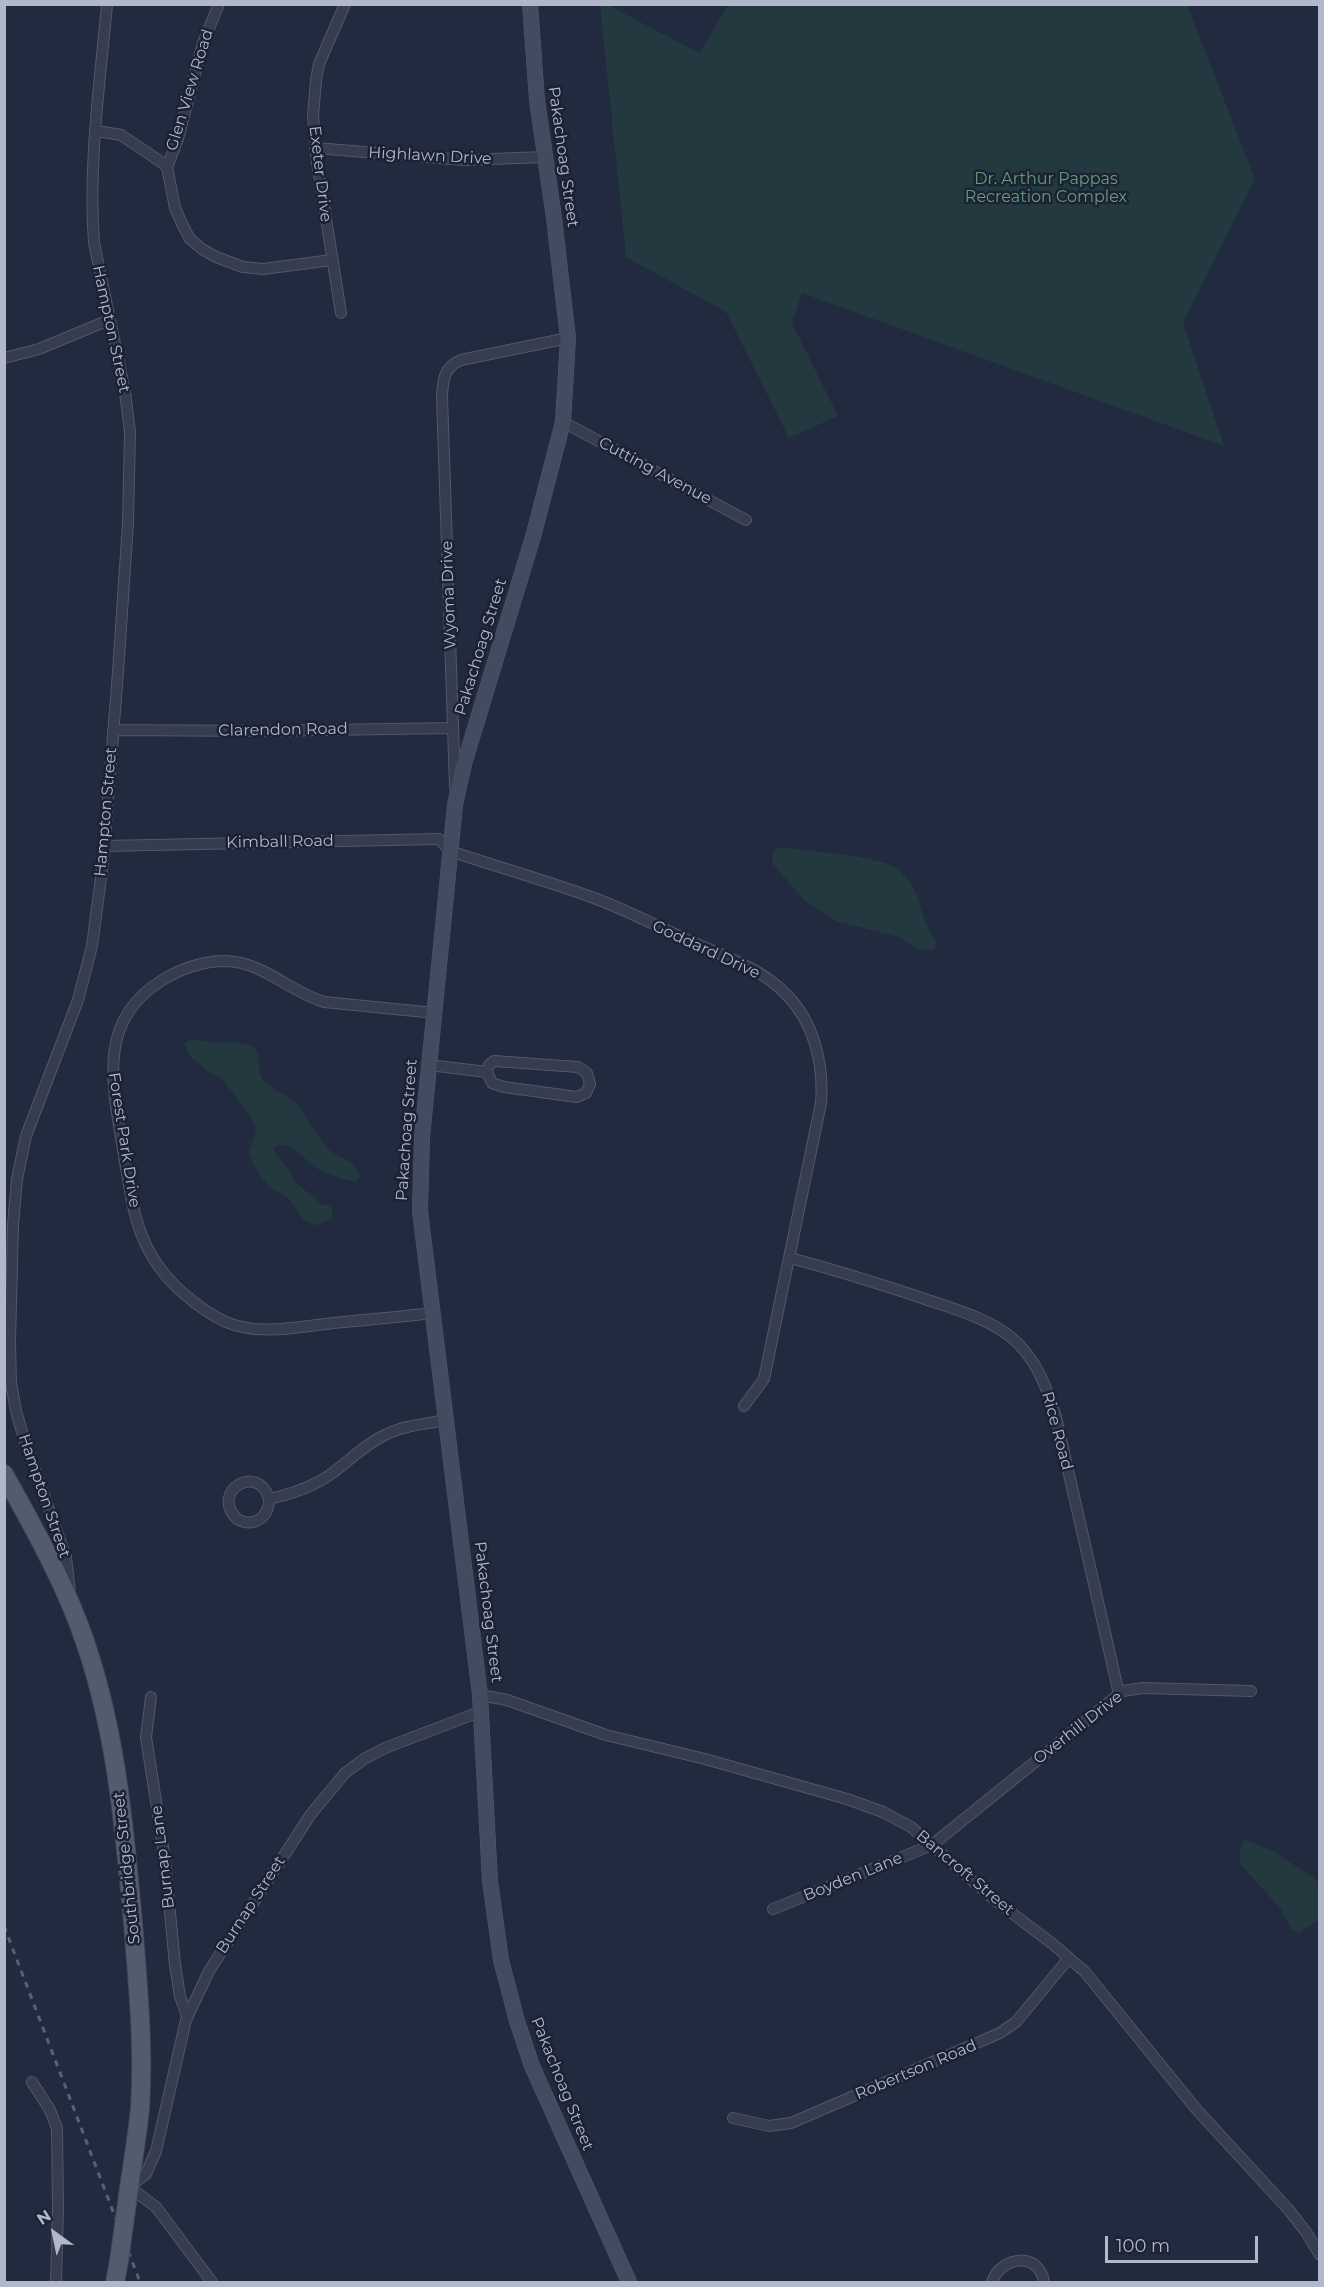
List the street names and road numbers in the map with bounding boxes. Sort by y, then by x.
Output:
street label: Glen View Road [162,27,218,153]
street label: Pakachoag Street [544,85,582,229]
street label: Exeter Drive [305,125,335,223]
street label: Highlawn Drive [368,143,492,169]
street label: Hampton Street [88,263,134,395]
street label: Cutting Avenue [595,433,715,509]
street label: Wyoma Drive [438,540,460,650]
street label: Pakachoag Street [451,576,511,718]
street label: Clarendon Road [218,719,348,741]
street label: Hampton Street [91,746,121,878]
street label: Kimball Road [226,831,334,853]
street label: Goddard Drive [649,917,763,983]
street label: Pakachoag Street [392,1058,422,1202]
street label: Forest Park Drive [104,1071,144,1209]
street label: Rice Road [1037,1390,1077,1472]
street label: Hampton Street [14,1431,74,1561]
street label: Pakachoag Street [470,1540,506,1684]
street label: Overhill Drive [1030,1687,1126,1769]
street label: Southbridge Street [109,1791,145,1945]
street label: Burnap Lane [147,1804,179,1910]
street label: Bancroft Street [912,1826,1018,1920]
street label: Boyden Lane [801,1848,905,1906]
street label: Burnap Street [212,1852,290,1958]
street label: Pakachoag Street [526,2014,598,2154]
street label: Robertson Road [852,2036,980,2104]

